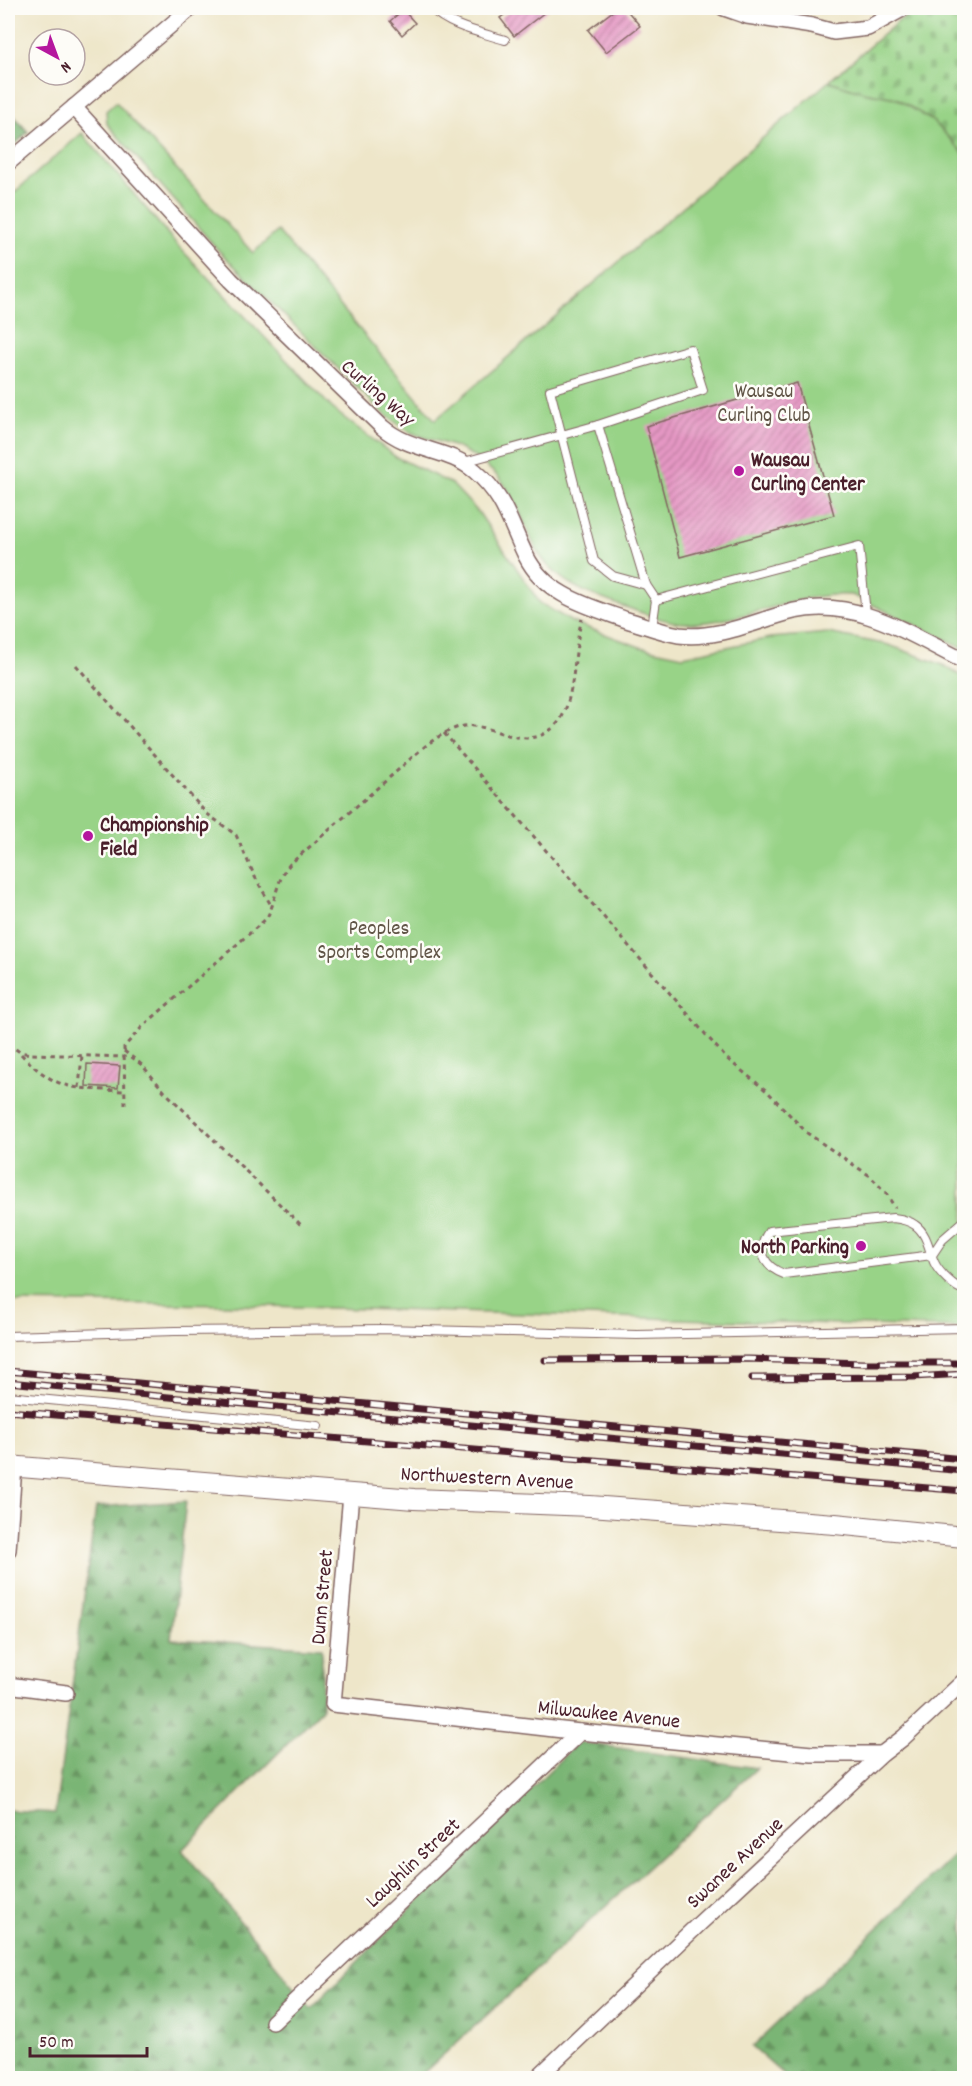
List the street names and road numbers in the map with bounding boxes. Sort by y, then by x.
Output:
street label: Curling Way [333,353,421,435]
street label: Northwestern Avenue [400,1460,574,1500]
street label: Dunn Street [305,1548,343,1646]
street label: Milwaukee Avenue [536,1694,681,1738]
street label: Swanee Avenue [681,1811,791,1917]
street label: Laughlin Street [360,1812,469,1916]

